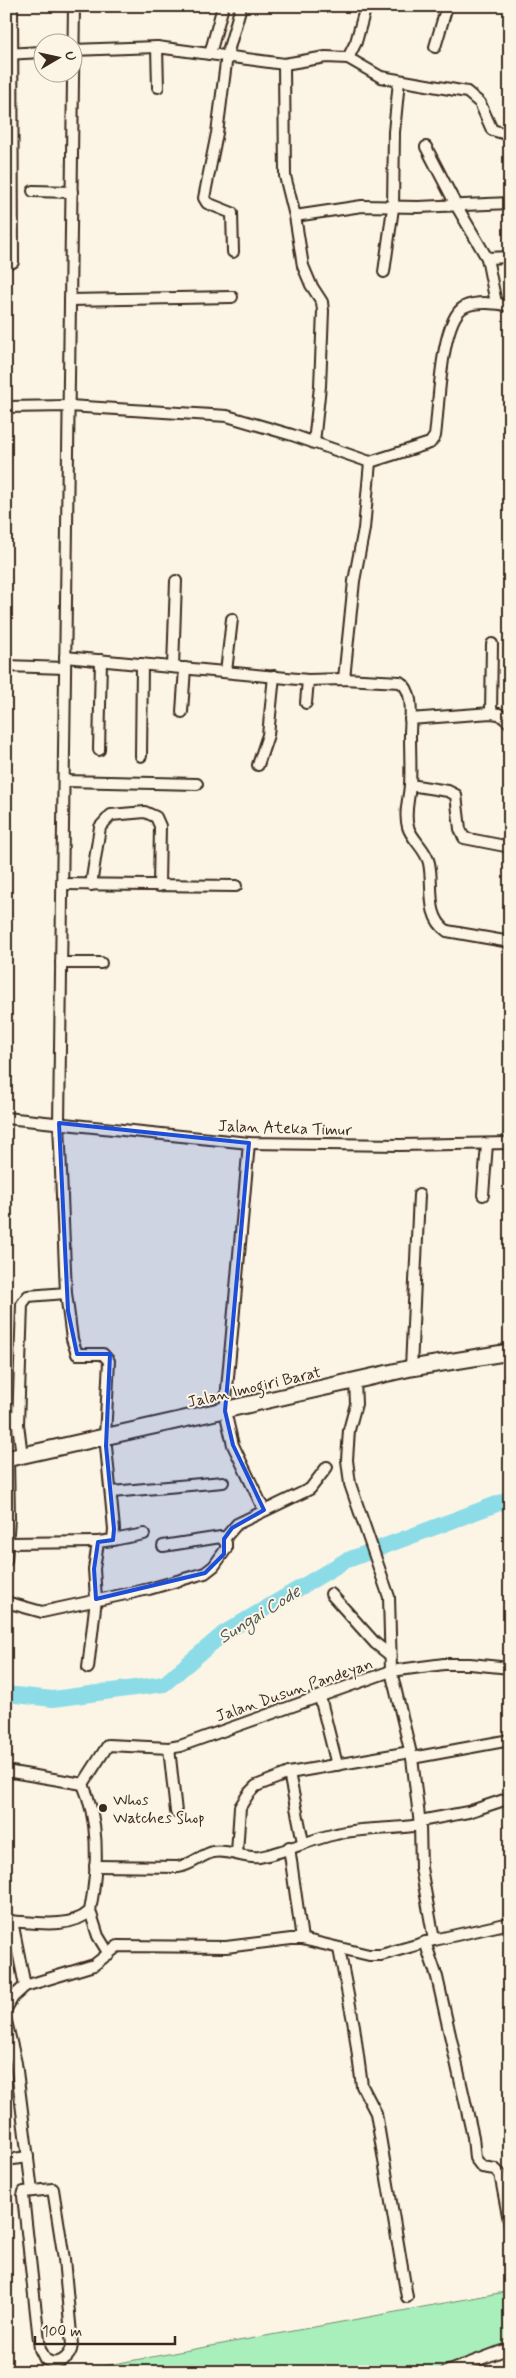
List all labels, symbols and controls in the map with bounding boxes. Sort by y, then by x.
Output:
north arrow [32,32,82,82]
text: U [60,50,79,62]
street label: Jalan Ateka Timur [217,1116,353,1141]
street label: Jalan Imogiri Barat [185,1362,324,1414]
water label: Sungai Code [214,1580,307,1651]
street label: Jalan Dusun Pandeyan [213,1654,376,1727]
place label: Whos Watches Shop [113,1790,205,1829]
marker: Whos Watches Shop [97,1802,109,1814]
scale bar [35,2313,175,2345]
text: 100 m [42,2322,82,2342]

